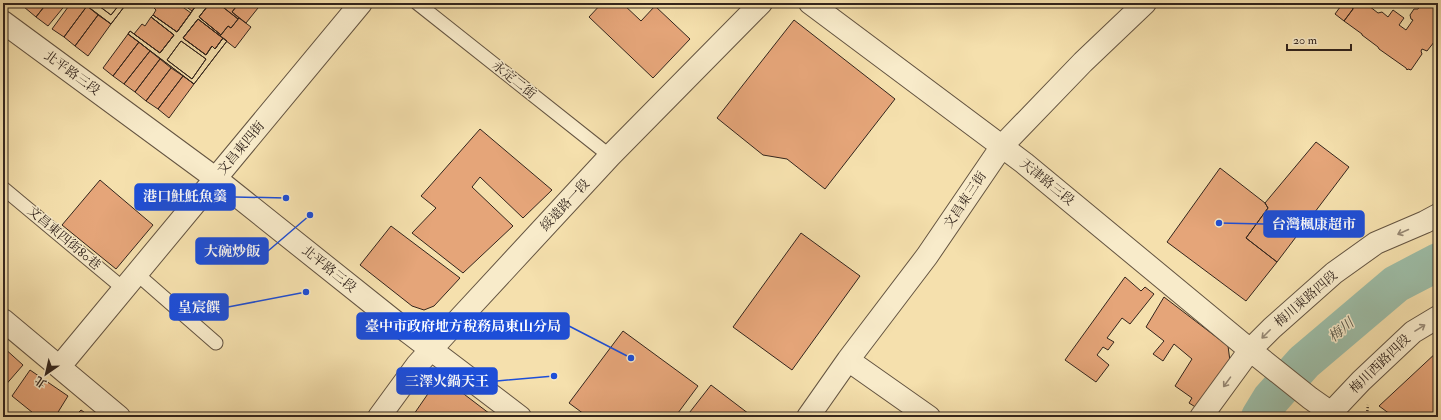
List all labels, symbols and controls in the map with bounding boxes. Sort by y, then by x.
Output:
scale bar [1287,26,1351,52]
text: 20 m [1293,33,1318,48]
street label: 北平路三段 [41,47,103,99]
street label: 永定二街 [489,57,539,103]
street label: 文昌東四街 [214,118,268,178]
street label: 天津路三段 [1017,155,1077,209]
street label: 文昌東三街 [940,169,990,231]
street label: 綏遠路一段 [537,176,593,234]
callout: 港口𩵚魠魚羹 [135,184,235,210]
text: 港口𩵚魠魚羹 [143,188,227,205]
street label: 文昌東四街80巷 [24,203,104,273]
callout: 台灣楓康超市 [1264,211,1364,237]
text: 台灣楓康超市 [1272,216,1356,233]
one-way arrow [1397,229,1409,236]
callout: 大碗炒飯 [196,238,268,264]
street label: 北平路三段 [299,242,359,296]
text: 大碗炒飯 [204,243,261,260]
street label: 梅川東路四段 [1271,268,1341,330]
callout: 皇宸饌 [170,294,228,320]
text: 皇宸饌 [178,299,220,316]
callout: 臺中市政府地方稅務局東山分局 [357,313,569,339]
water label: 梅川 [1325,315,1357,345]
text: 臺中市政府地方稅務局東山分局 [365,318,561,335]
one-way arrow [1414,324,1425,332]
one-way arrow [1261,329,1271,339]
street label: 梅川西路四段 [1346,331,1414,397]
north arrow [26,354,66,394]
callout: 三澤火鍋天王 [397,368,497,394]
text: 北 [32,373,49,390]
text: 三澤火鍋天王 [405,373,489,390]
one-way arrow [1223,376,1231,387]

